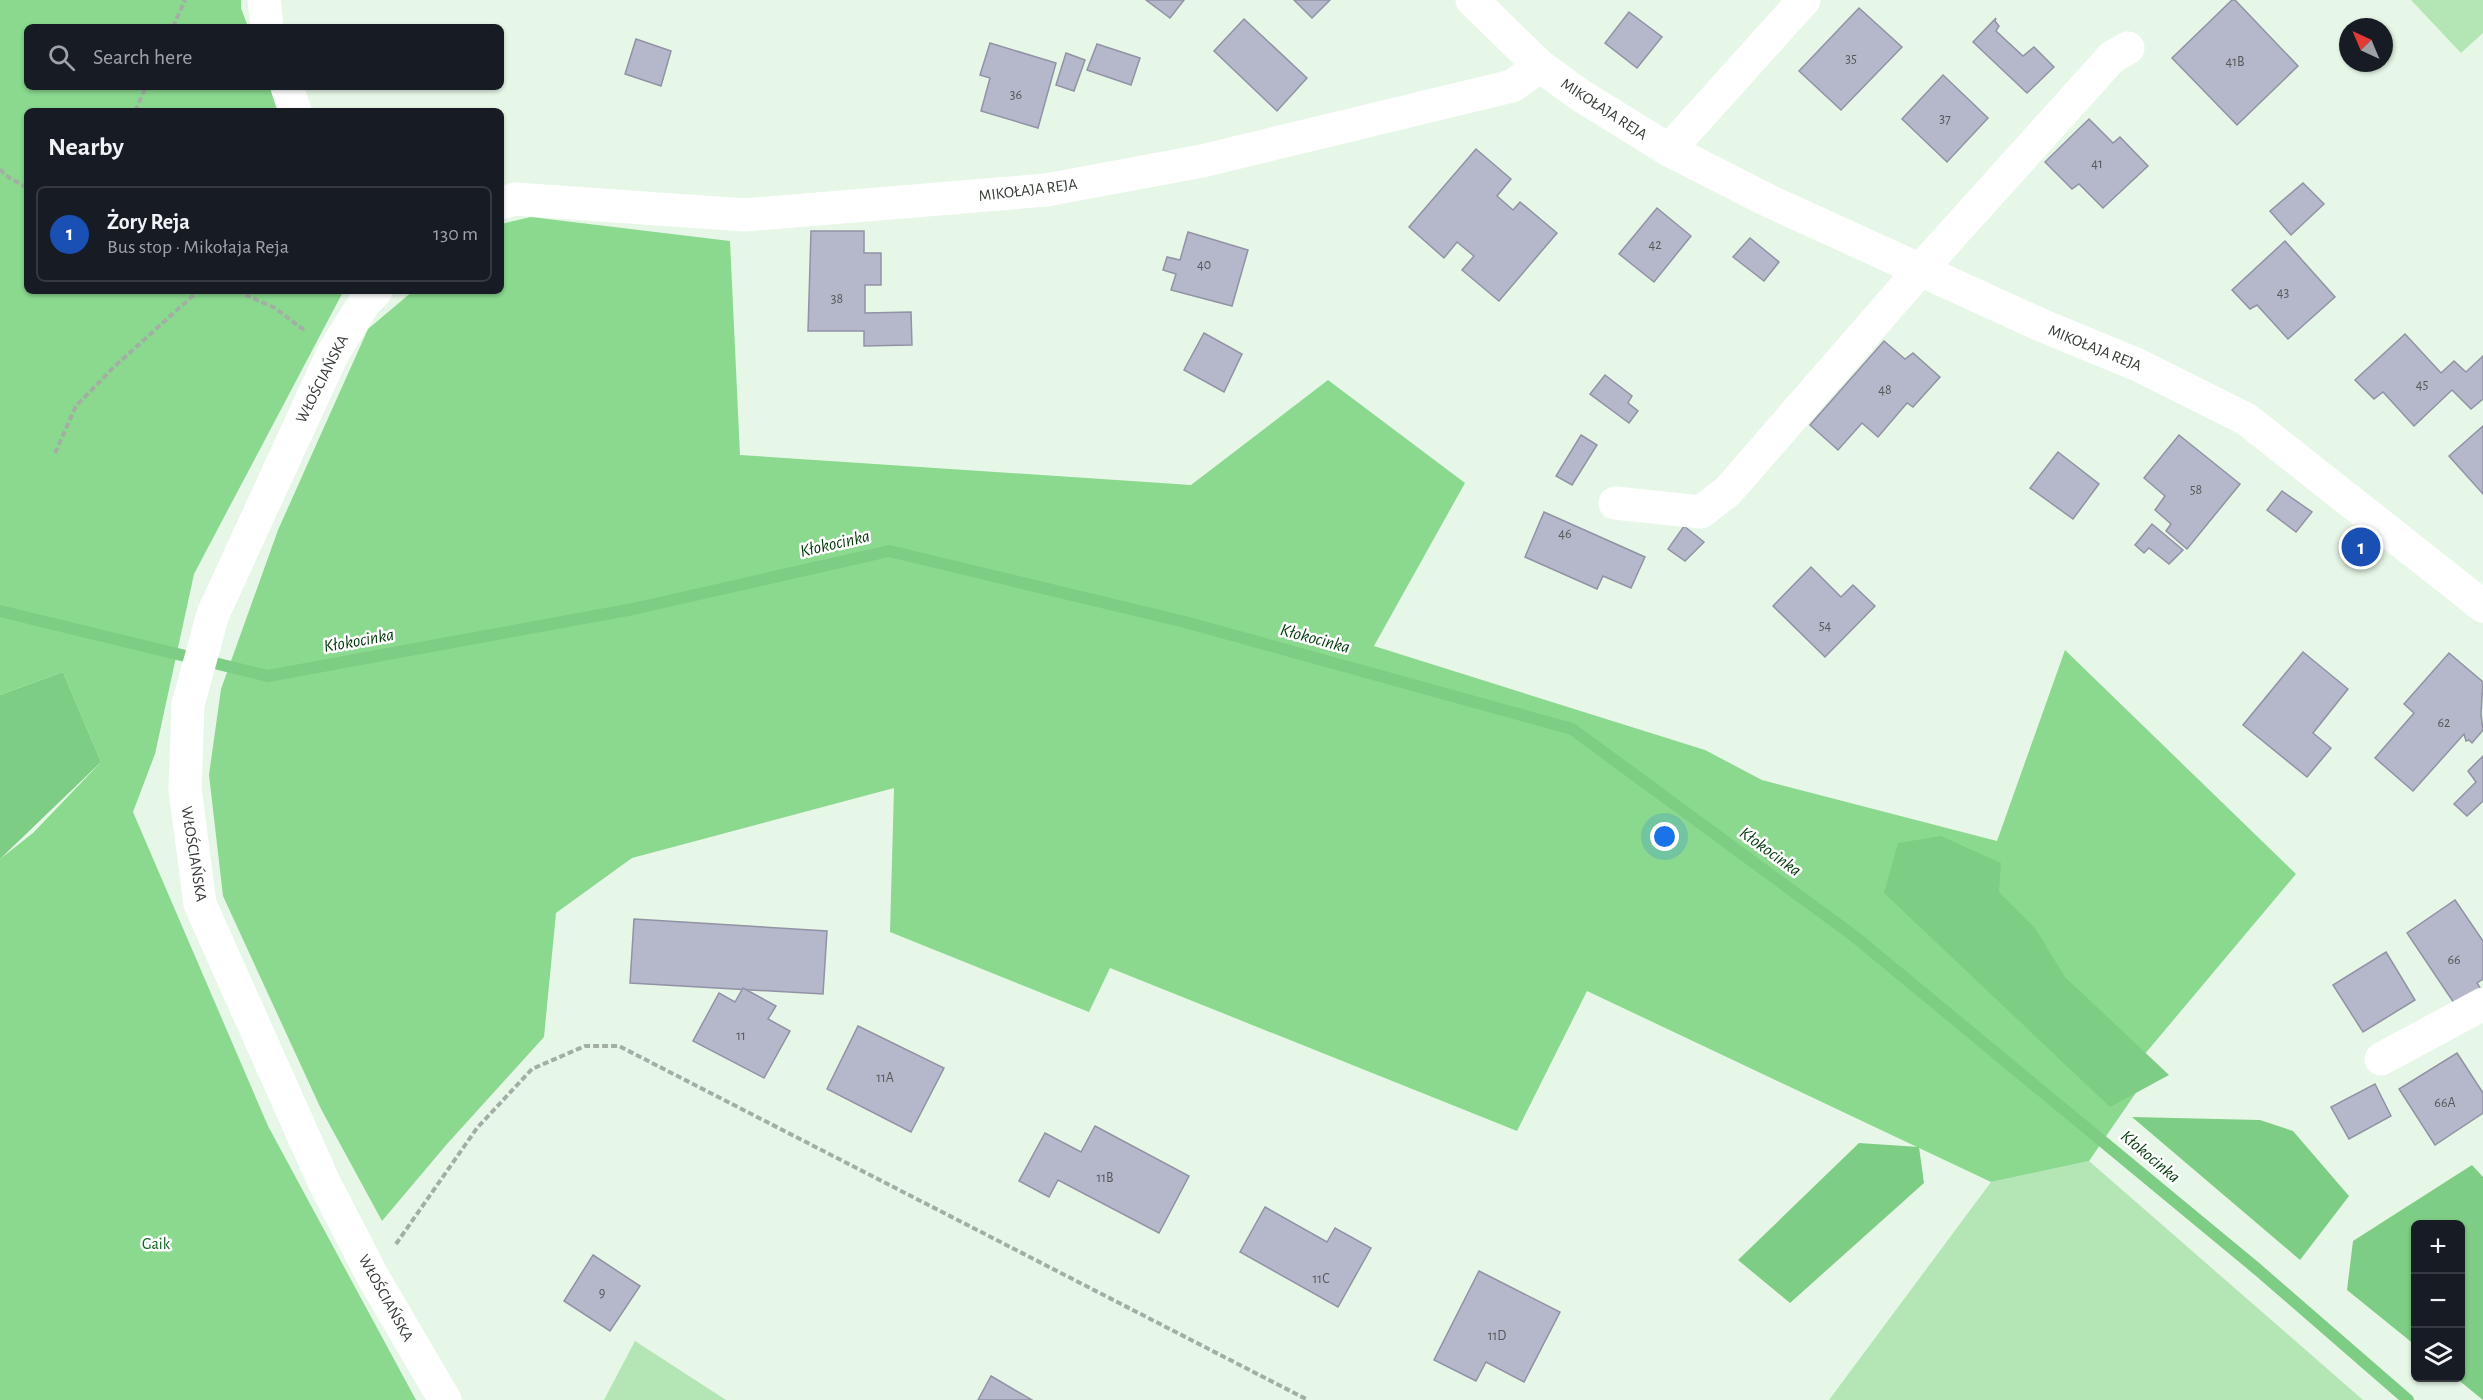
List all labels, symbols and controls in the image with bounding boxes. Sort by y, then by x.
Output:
north arrow [2339,18,2393,72]
search box [24,24,504,90]
icon: search [45,41,78,74]
text: Search here [93,46,192,68]
house number: 35 [1845,52,1857,66]
house number: 41B [2225,55,2245,69]
street label: MIKOŁAJA REJA [1558,75,1650,143]
house number: 36 [1010,88,1022,102]
house number: 37 [1939,112,1951,126]
text: Nearby [48,134,124,160]
house number: 41 [2091,157,2103,171]
street label: MIKOŁAJA REJA [978,176,1078,204]
text: Żory Reja [107,211,190,233]
text: 1 [66,224,73,244]
text: 130 m [433,224,478,244]
text: Bus stop · Mikołaja Reja [107,237,289,257]
house number: 42 [1648,238,1662,252]
house number: 40 [1197,258,1211,272]
house number: 43 [2277,286,2289,300]
house number: 38 [831,292,843,306]
street label: MIKOŁAJA REJA [2046,322,2144,374]
street label: WŁOŚCIAŃSKA [290,331,351,426]
house number: 45 [2416,378,2428,392]
house number: 48 [1878,383,1892,397]
house number: 58 [2190,483,2202,497]
pin: 1 [2342,524,2380,570]
water label: Kłokocinka [798,527,872,561]
house number: 46 [1558,527,1572,541]
house number: 54 [1819,619,1832,633]
water label: Kłokocinka [1278,621,1352,657]
water label: Kłokocinka [322,626,396,656]
house number: 62 [2438,716,2450,730]
street label: WŁOŚCIAŃSKA [179,805,212,903]
your location [1650,822,1679,851]
water label: Kłokocinka [1736,824,1804,880]
house number: 66 [2447,953,2461,967]
house number: 11 [736,1029,746,1043]
house number: 11A [876,1071,894,1085]
house number: 66A [2434,1096,2456,1110]
water label: Kłokocinka [2117,1127,2183,1187]
house number: 11B [1096,1171,1114,1185]
map controls [2411,1220,2465,1382]
button: + [2411,1220,2465,1274]
park label: Gaik [142,1236,171,1252]
street label: WŁOŚCIAŃSKA [356,1250,419,1344]
house number: 11C [1313,1272,1329,1286]
button: − [2411,1274,2465,1328]
house number: 9 [599,1286,605,1300]
button: layers [2411,1328,2465,1382]
house number: 11D [1488,1329,1506,1343]

